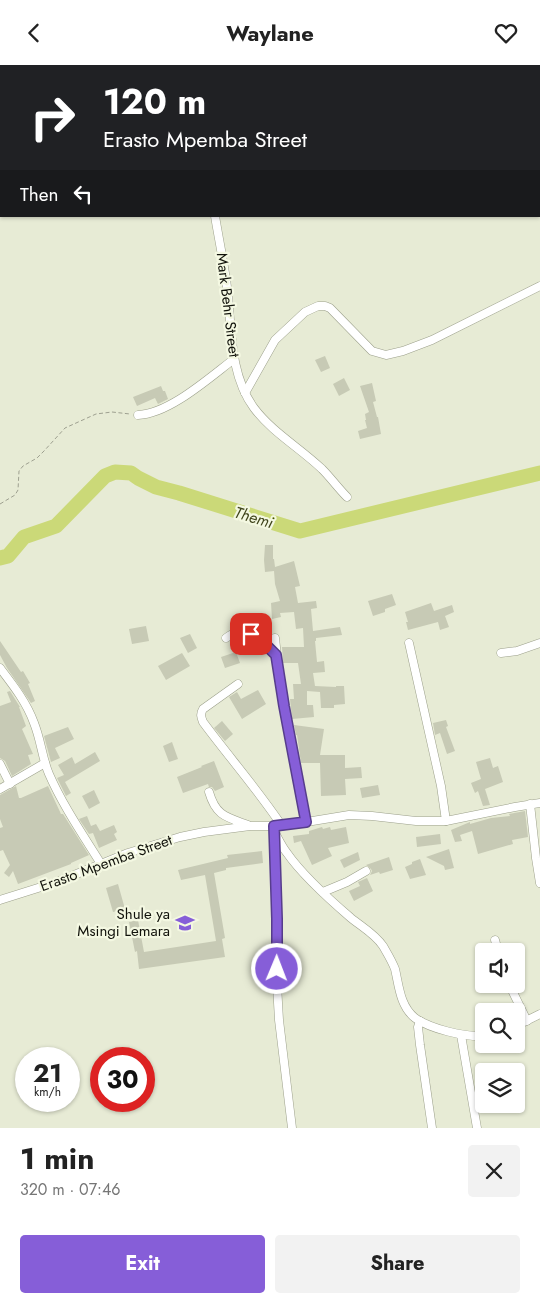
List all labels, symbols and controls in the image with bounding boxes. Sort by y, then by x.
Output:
text: Waylane [226,17,314,49]
icon: back [20,19,48,47]
icon: heart [492,19,520,47]
text: 120 m [103,77,206,127]
icon: right [20,85,85,150]
text: Erasto Mpemba Street [103,123,307,155]
icon: left [69,180,97,208]
text: Then [20,181,59,208]
street label: Mark Behr Street [211,252,245,359]
water label: Themi [232,501,277,535]
pin [230,613,272,655]
icon: arrive [237,620,265,648]
street label: Erasto Mpemba Street [37,829,175,897]
place label: Shule ya Msingi Lemara [77,903,170,942]
school or university icon: Shule ya Msingi Lemara [174,912,196,934]
position arrow [250,942,302,994]
map controls [475,943,525,1113]
button: sound [475,943,525,993]
button: search [475,1003,525,1053]
speed limit sign: 30 [90,1047,155,1112]
text: 21 [33,1055,62,1091]
button: layers [475,1063,525,1113]
text: km/h [34,1083,61,1101]
text: 1 min [20,1137,94,1180]
button: close [468,1145,520,1197]
text: 320 m · 07:46 [20,1178,120,1201]
button: Exit [20,1235,265,1293]
button: Share [275,1235,520,1293]

